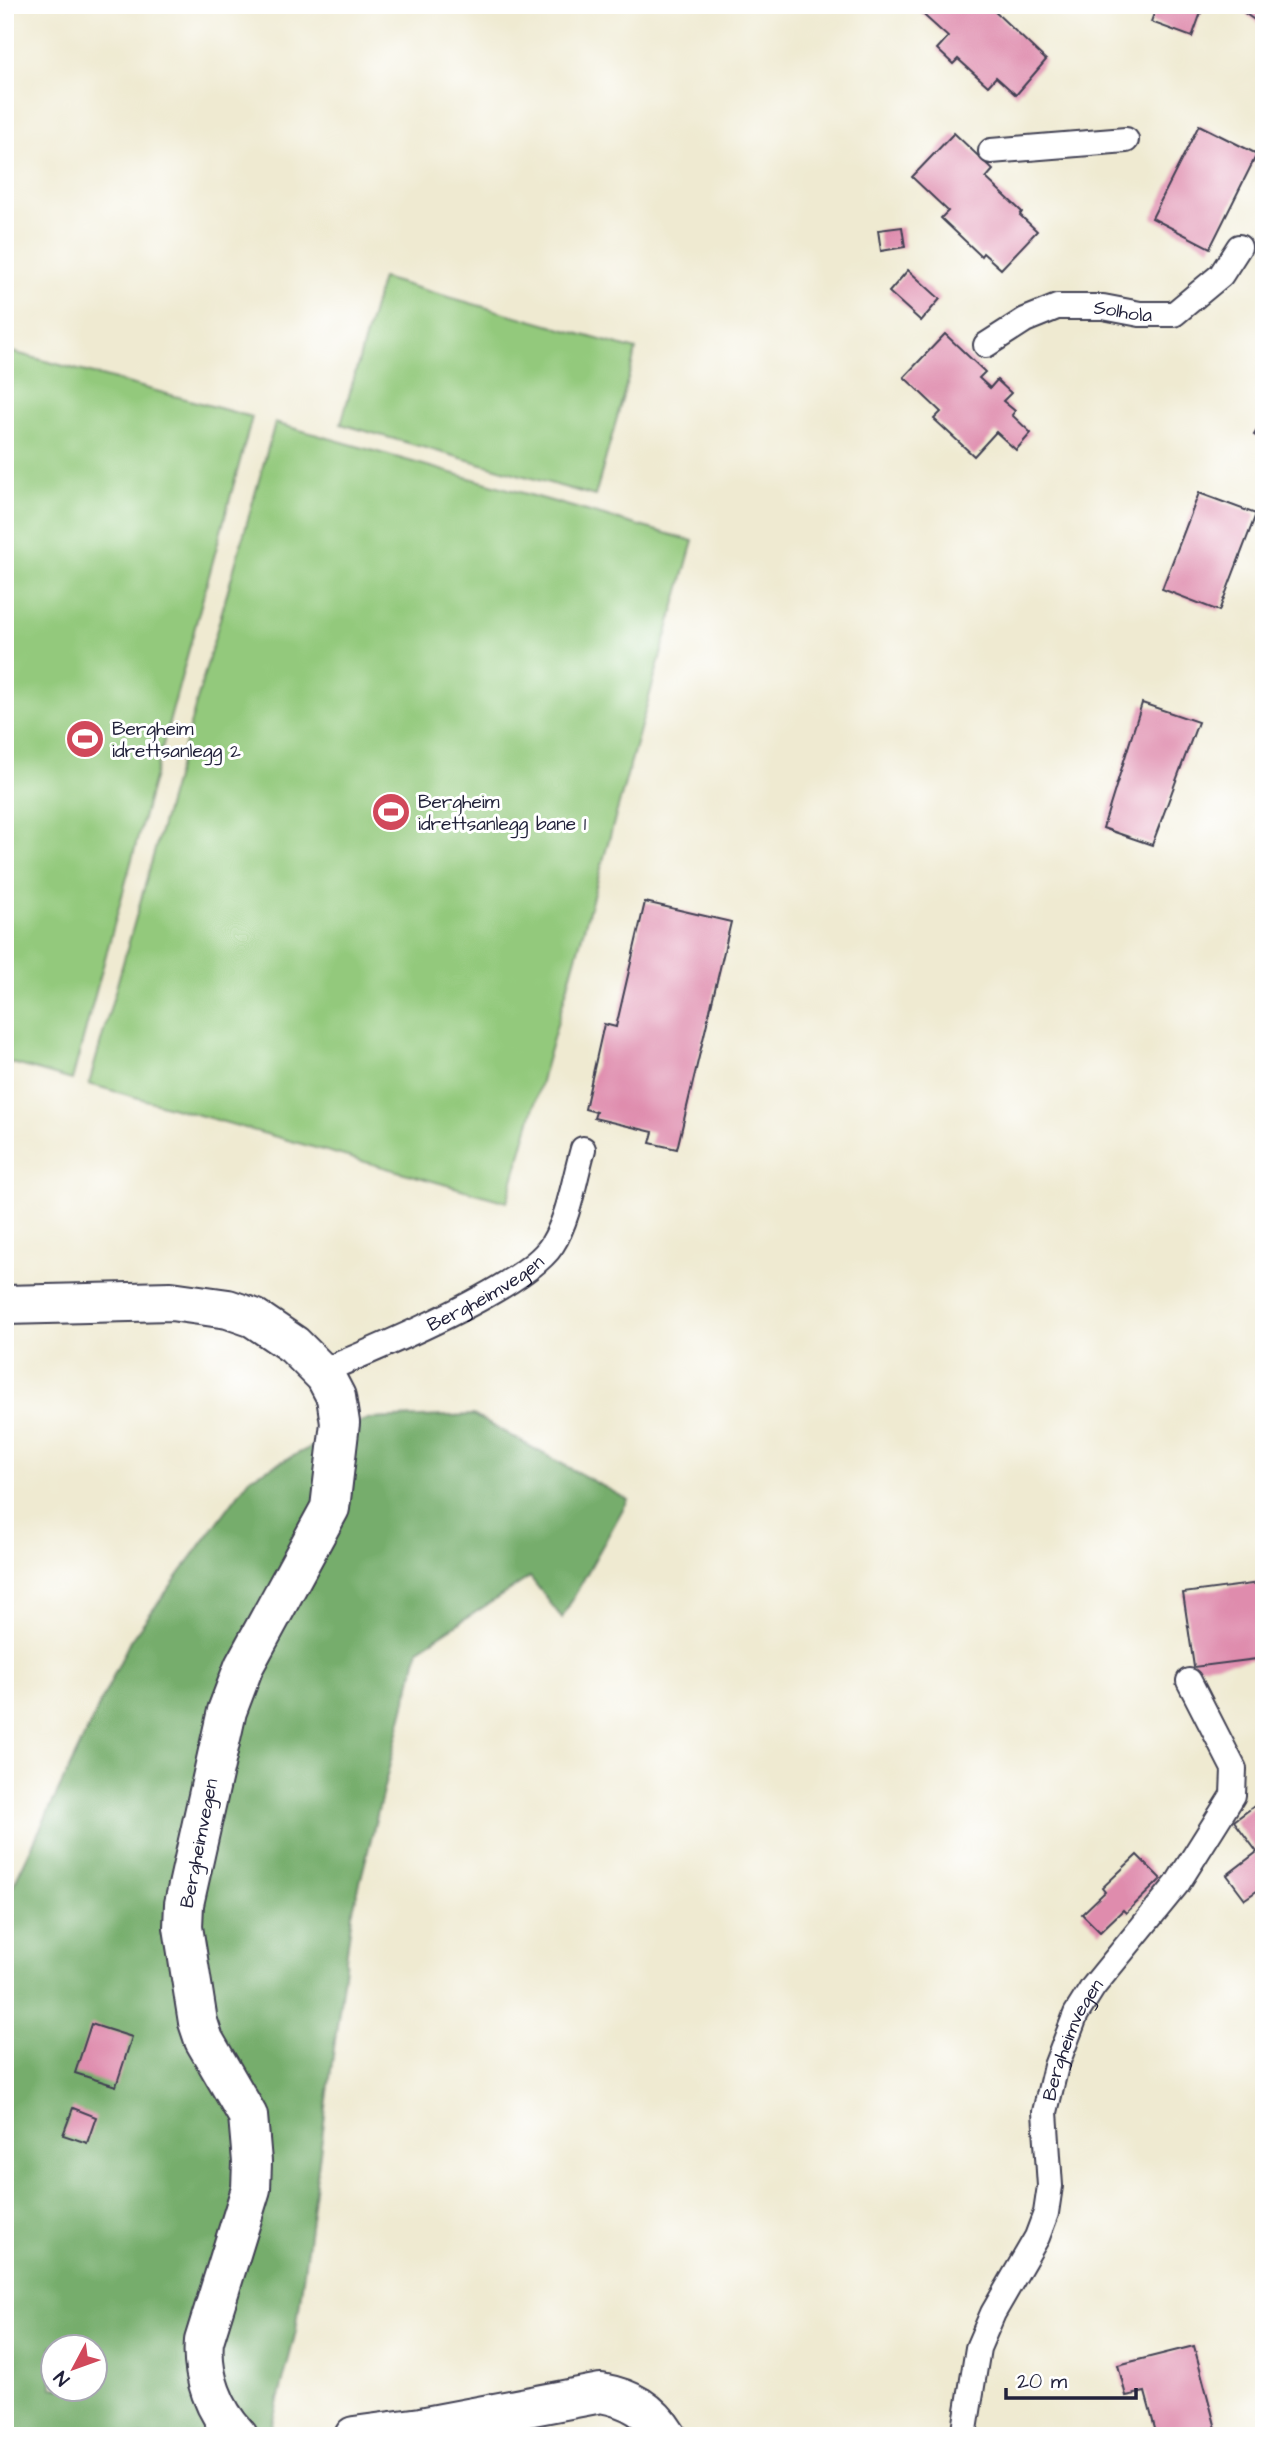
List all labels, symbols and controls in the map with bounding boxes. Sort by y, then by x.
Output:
street label: Solhola [1094,295,1152,329]
place label: Bergheim idrettsanlegg 2 [112,716,241,766]
sports icon: Bergheim idrettsanlegg 2 [64,718,106,760]
place label: Bergheim idrettsanlegg bane 1 [418,789,587,839]
sports icon: Bergheim idrettsanlegg bane 1 [370,791,412,833]
street label: Bergheimvegen [423,1249,550,1339]
street label: Bergheimvegen [174,1776,226,1910]
street label: Bergheimvegen [1036,1973,1110,2104]
north arrow [38,2332,108,2402]
scale bar [1006,2357,1136,2401]
text: N [48,2365,76,2392]
text: 20 m [1017,2367,1068,2396]

